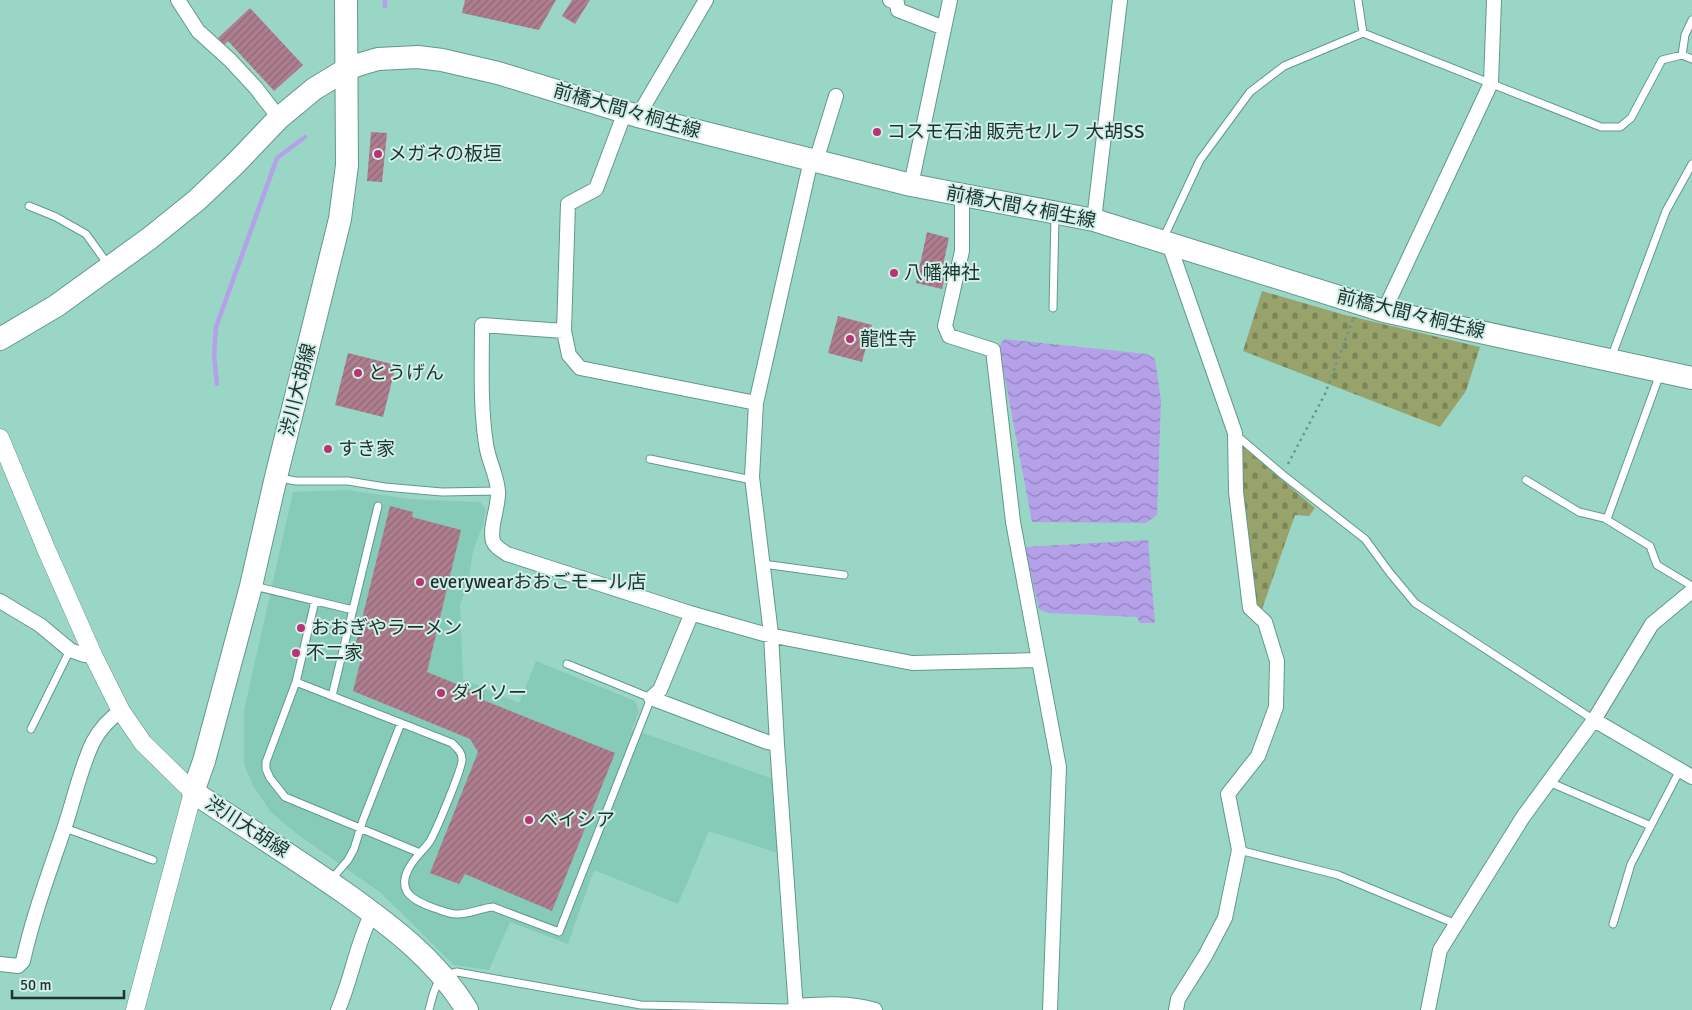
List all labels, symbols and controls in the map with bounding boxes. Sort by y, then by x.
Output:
street label: 前橋大間々桐生線 [551,79,703,143]
place label: コスモ石油 販売セルフ 大胡SS [887,120,1144,144]
marker: コスモ石油 販売セルフ 大胡SS [871,126,883,138]
place label: メガネの板垣 [388,142,502,166]
marker: メガネの板垣 [372,148,384,160]
street label: 前橋大間々桐生線 [944,181,1098,233]
place label: 八幡神社 [904,261,980,285]
marker: 八幡神社 [888,267,900,279]
street label: 前橋大間々桐生線 [1334,284,1488,344]
place label: 龍性寺 [860,327,917,351]
marker: 龍性寺 [844,333,856,345]
street label: 渋川大胡線 [275,341,321,439]
place label: とうげん [368,361,444,385]
marker: とうげん [352,367,364,379]
place label: すき家 [338,437,395,461]
marker: すき家 [322,443,334,455]
place label: everywearおおごモール店 [430,570,646,594]
marker: everywearおおごモール店 [414,576,426,588]
place label: おおぎやラーメン [311,616,462,640]
marker: おおぎやラーメン [295,622,307,634]
place label: 不二家 [306,641,363,665]
marker: 不二家 [290,647,302,659]
place label: ダイソー [451,681,527,705]
marker: ダイソー [435,687,447,699]
street label: 渋川大胡線 [201,791,293,863]
place label: ベイシア [539,808,615,832]
marker: ベイシア [523,814,535,826]
scale bar [12,968,125,1000]
text: 50 m [20,976,51,994]

